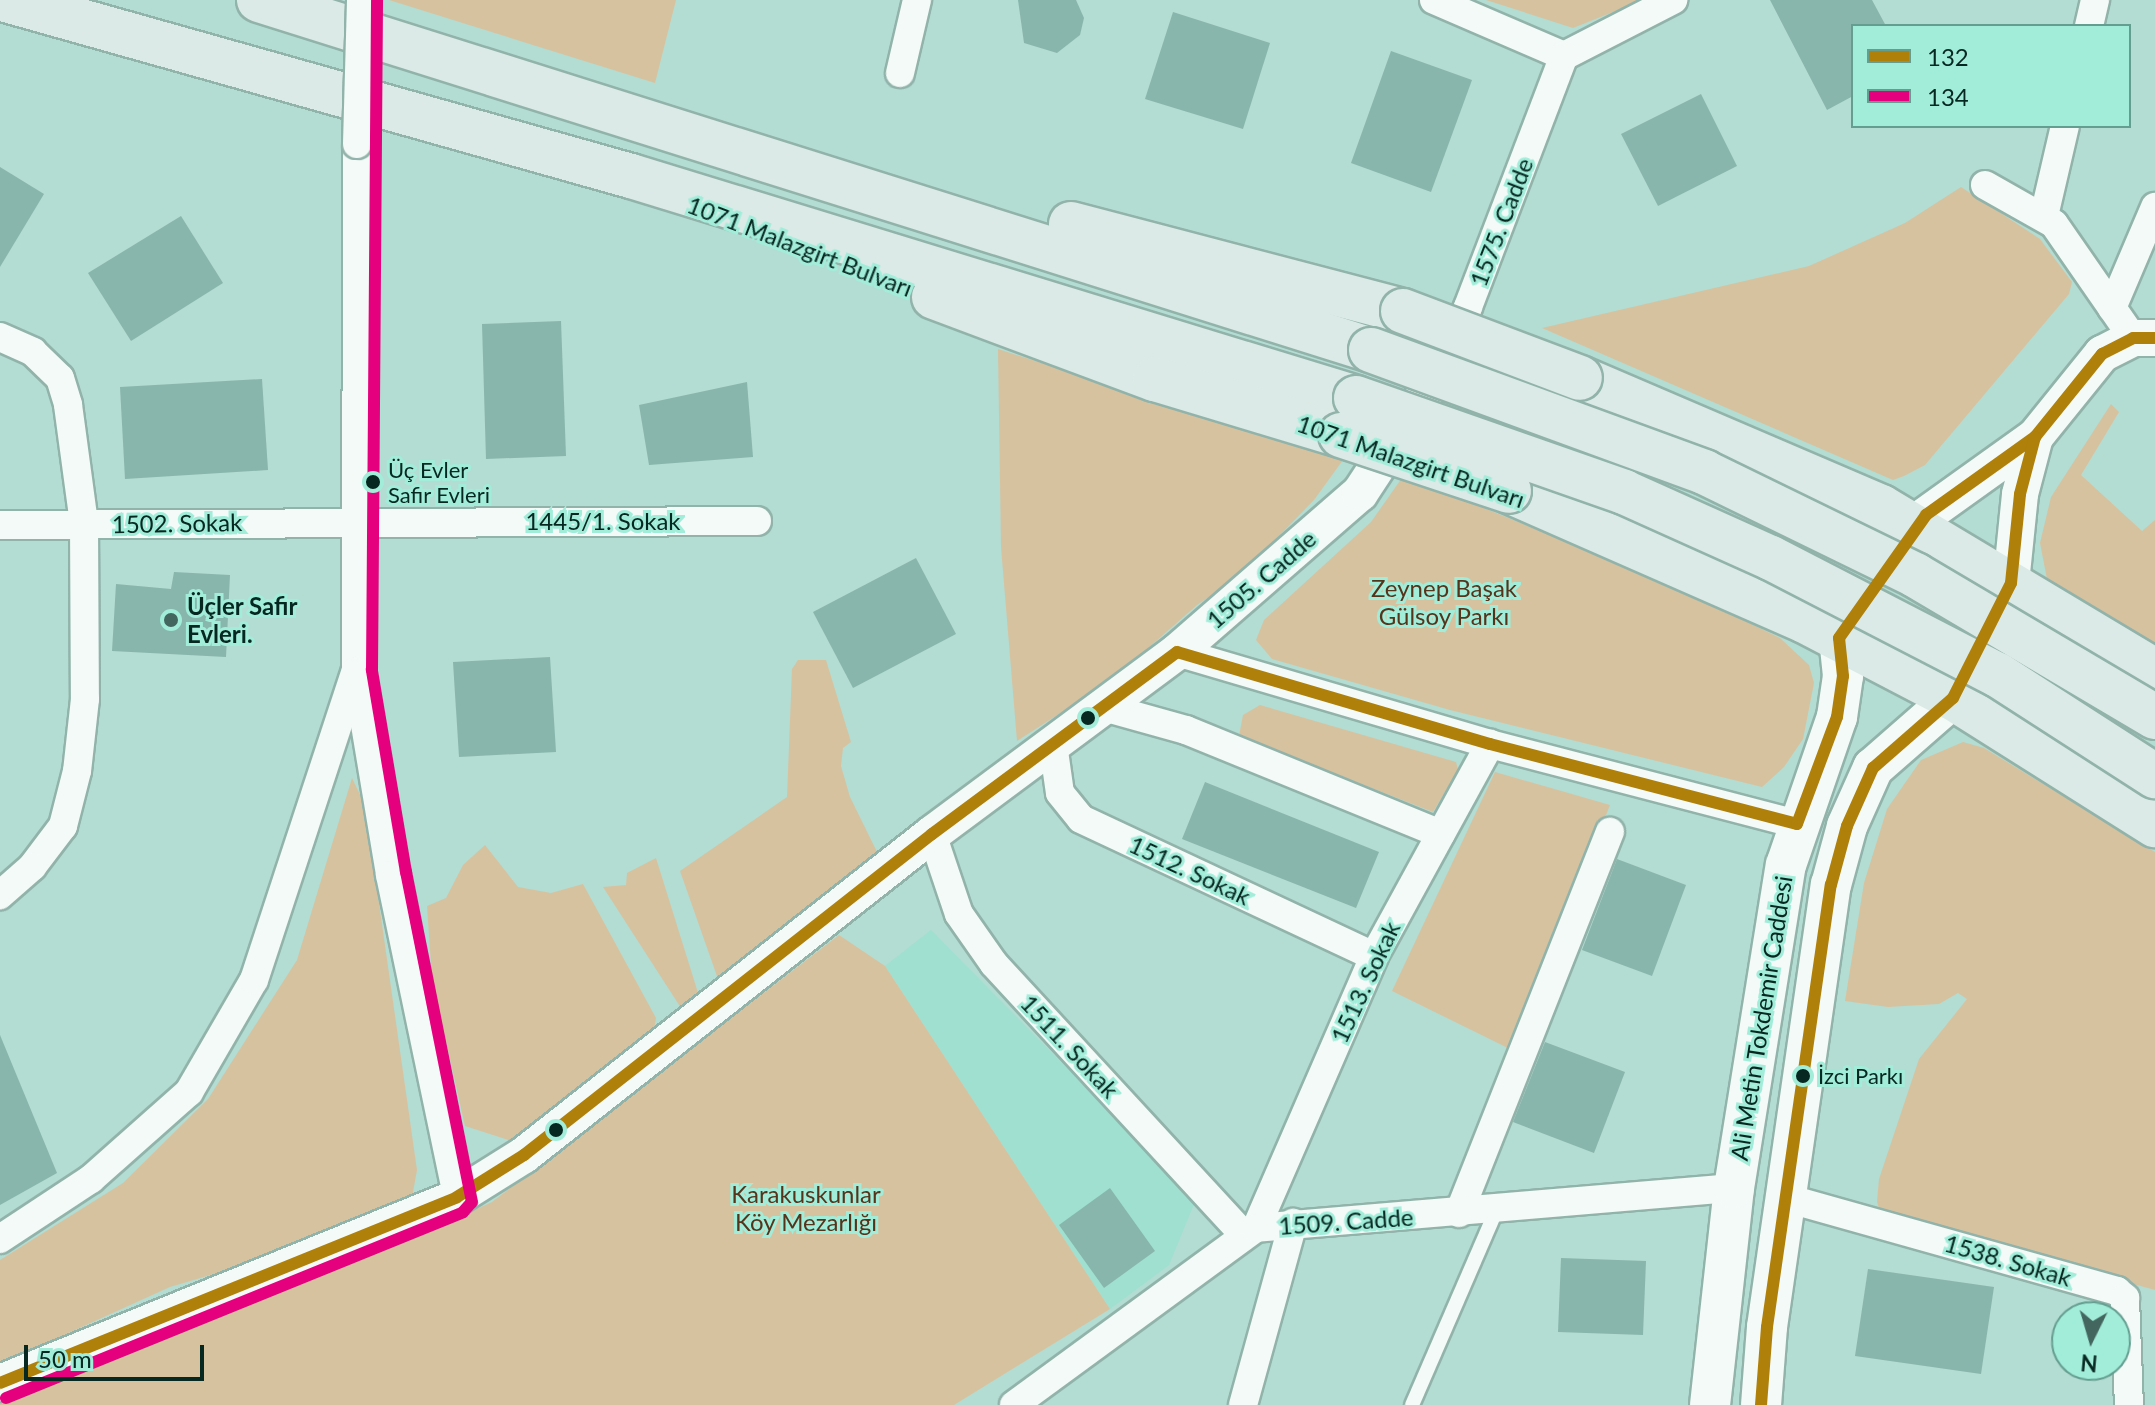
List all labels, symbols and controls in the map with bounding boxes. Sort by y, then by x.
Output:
legend [1851,24,2131,128]
text: 132 [1927,42,1969,71]
text: 134 [1927,82,1969,111]
street label: 1575. Cadde [1463,154,1539,290]
street label: 1071 Malazgirt Bulvarı [683,190,917,302]
street label: 1071 Malazgirt Bulvarı [1293,409,1529,513]
place label: Üç Evler Safir Evleri [388,456,490,508]
marker: Üç Evler Safir Evleri [365,474,381,490]
street label: 1502. Sokak [112,507,242,539]
street label: 1445/1. Sokak [525,507,681,535]
street label: 1505. Cadde [1201,524,1321,634]
park label: Zeynep Başak Gülsoy Parkı [1371,574,1517,630]
place label: Üçler Safir Evleri. [187,592,298,648]
marker: Üçler Safir Evleri. [162,611,180,629]
unlabelled marker [1080,710,1096,726]
street label: 1512. Sokak [1125,829,1255,911]
street label: Ali Metin Tokdemir Caddesi [1724,873,1798,1163]
street label: 1513. Sokak [1324,917,1406,1047]
street label: 1511. Sokak [1015,989,1125,1103]
place label: İzci Parkı [1818,1063,1903,1089]
marker: İzci Parkı [1795,1068,1811,1084]
unlabelled marker [548,1122,564,1138]
park label: Karakuskunlar Köy Mezarlığı [731,1180,881,1236]
street label: 1509. Cadde [1278,1202,1414,1240]
street label: 1538. Sokak [1941,1228,2075,1292]
north arrow [2051,1301,2131,1381]
scale bar [28,1329,208,1379]
text: 50 m [38,1344,92,1373]
text: N [2079,1349,2099,1378]

